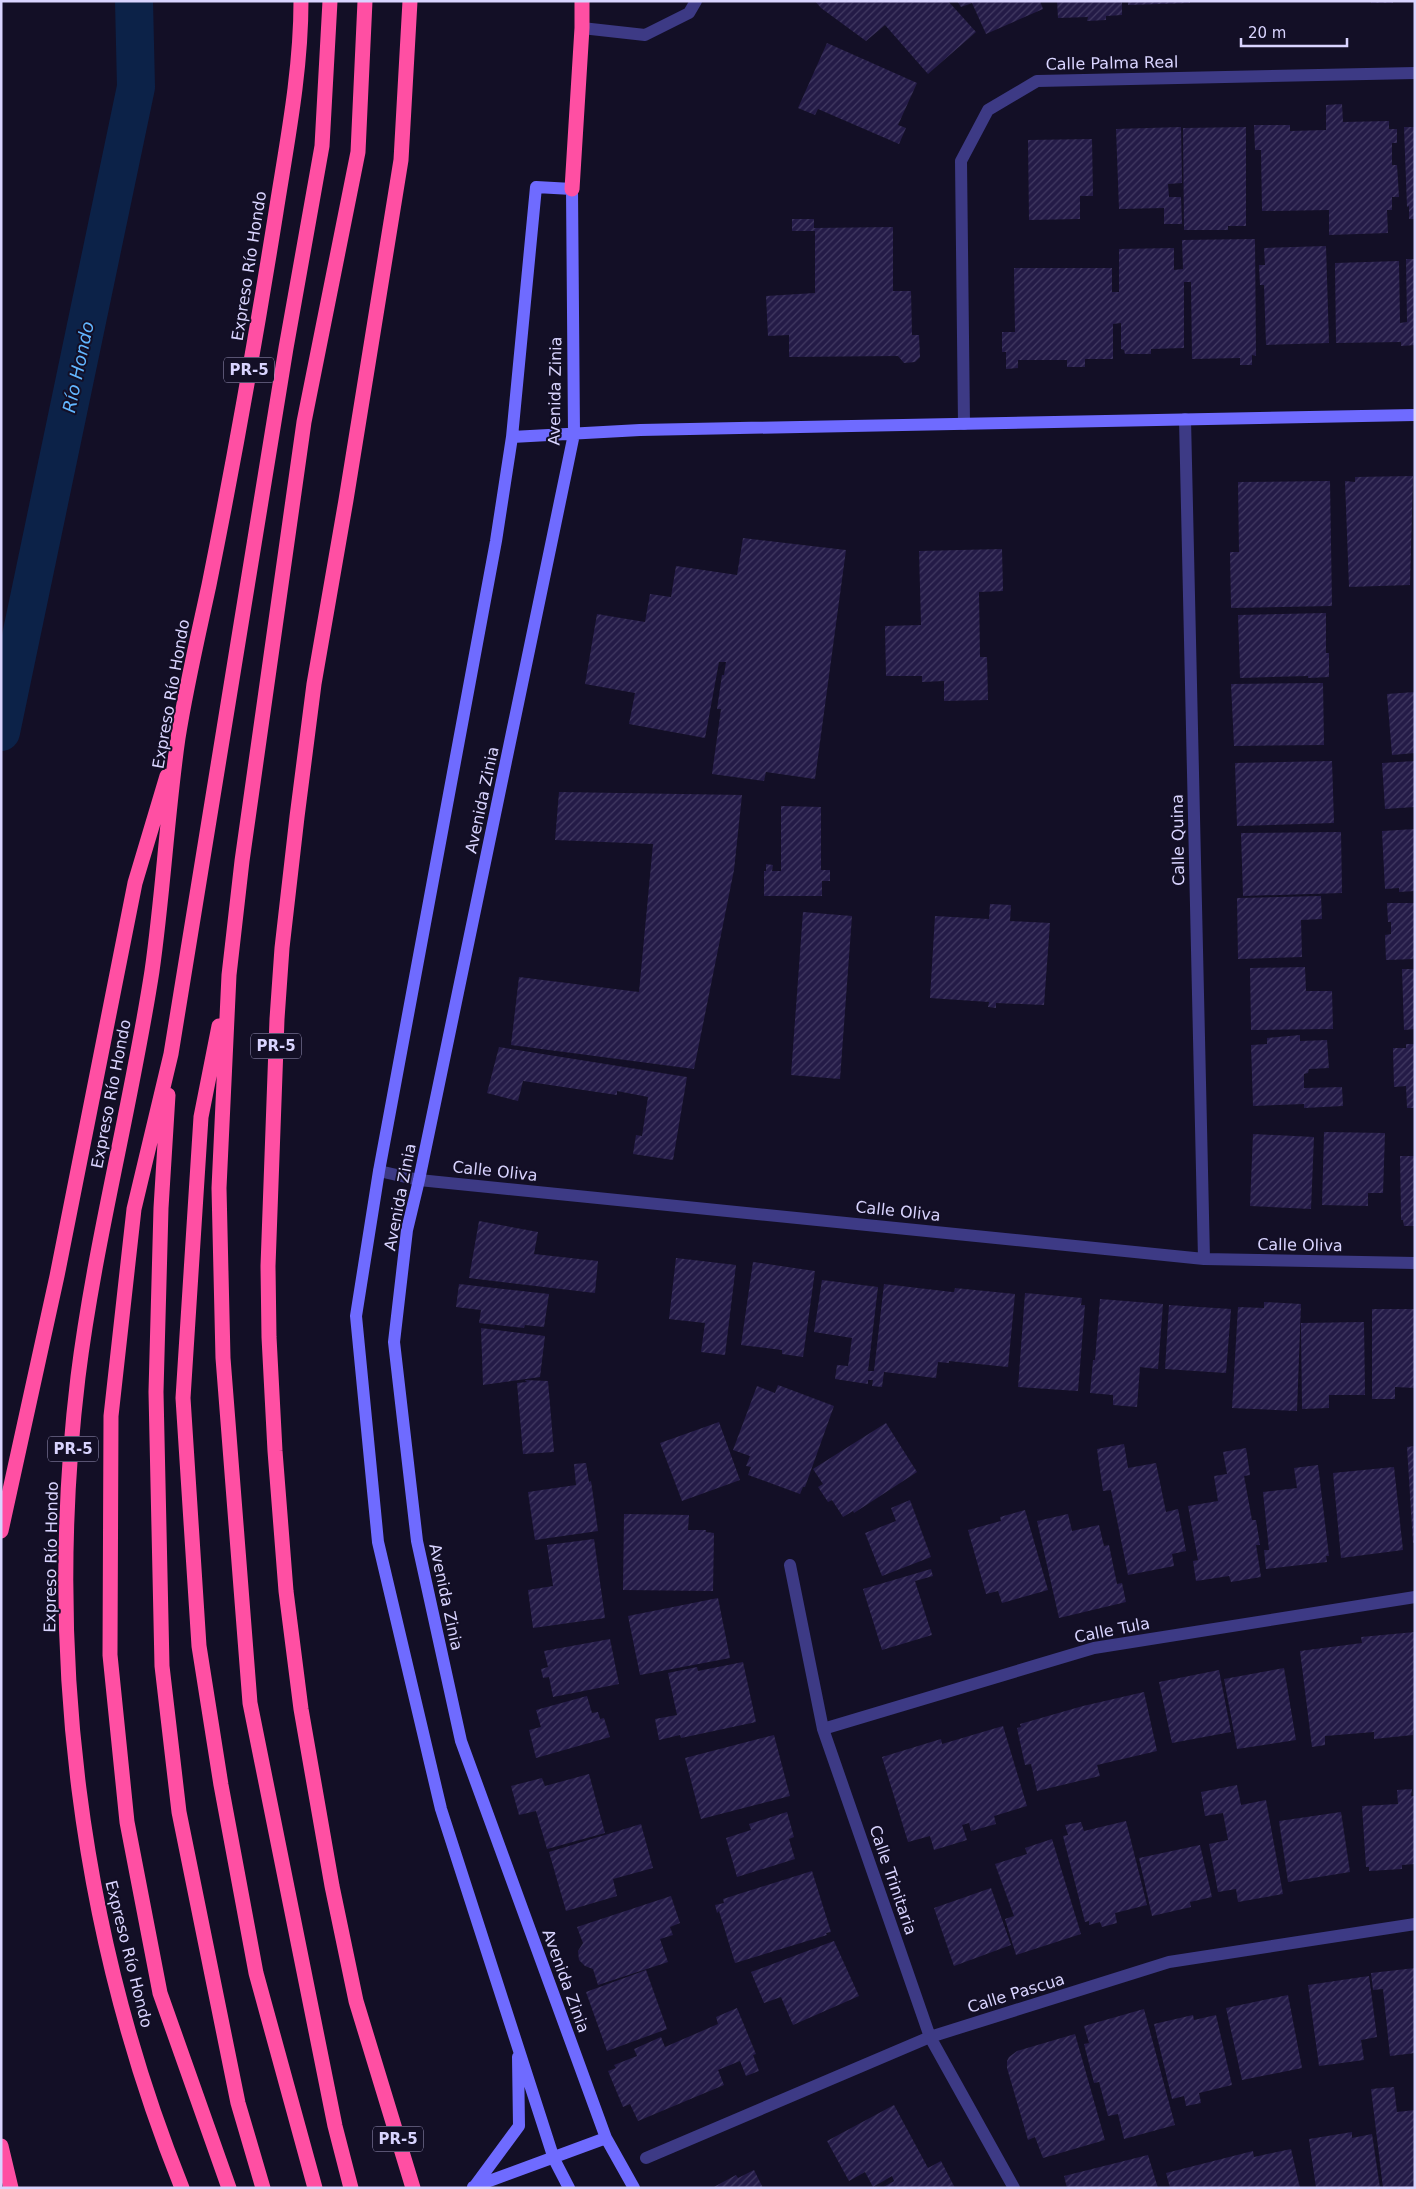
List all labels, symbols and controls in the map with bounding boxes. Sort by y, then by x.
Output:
scale bar [1241,15,1347,47]
text: 20 m [1248,24,1286,42]
street label: Calle Palma Real [1045,52,1179,74]
street label: Expreso Río Hondo [228,190,270,342]
water label: Río Hondo [58,320,98,414]
street label: Avenida Zinia [545,336,565,446]
road number: PR-5 [224,358,274,382]
street label: Expreso Río Hondo [149,618,193,770]
street label: Avenida Zinia [461,745,503,855]
street label: Calle Quina [1168,794,1188,886]
street label: Expreso Río Hondo [87,1018,135,1170]
road number: PR-5 [251,1034,301,1058]
street label: Avenida Zinia [380,1142,420,1252]
street label: Calle Oliva [451,1157,539,1185]
street label: Calle Oliva [854,1197,942,1225]
street label: Calle Oliva [1257,1235,1343,1255]
road number: PR-5 [48,1436,98,1462]
street label: Expreso Río Hondo [40,1481,62,1633]
street label: Avenida Zinia [425,1542,467,1652]
street label: Calle Tula [1073,1613,1151,1647]
street label: Calle Trinitaria [865,1823,921,1937]
street label: Expreso Río Hondo [101,1878,157,2030]
street label: Avenida Zinia [538,1927,594,2035]
street label: Calle Pascua [965,1969,1067,2017]
road number: PR-5 [373,2126,423,2152]

